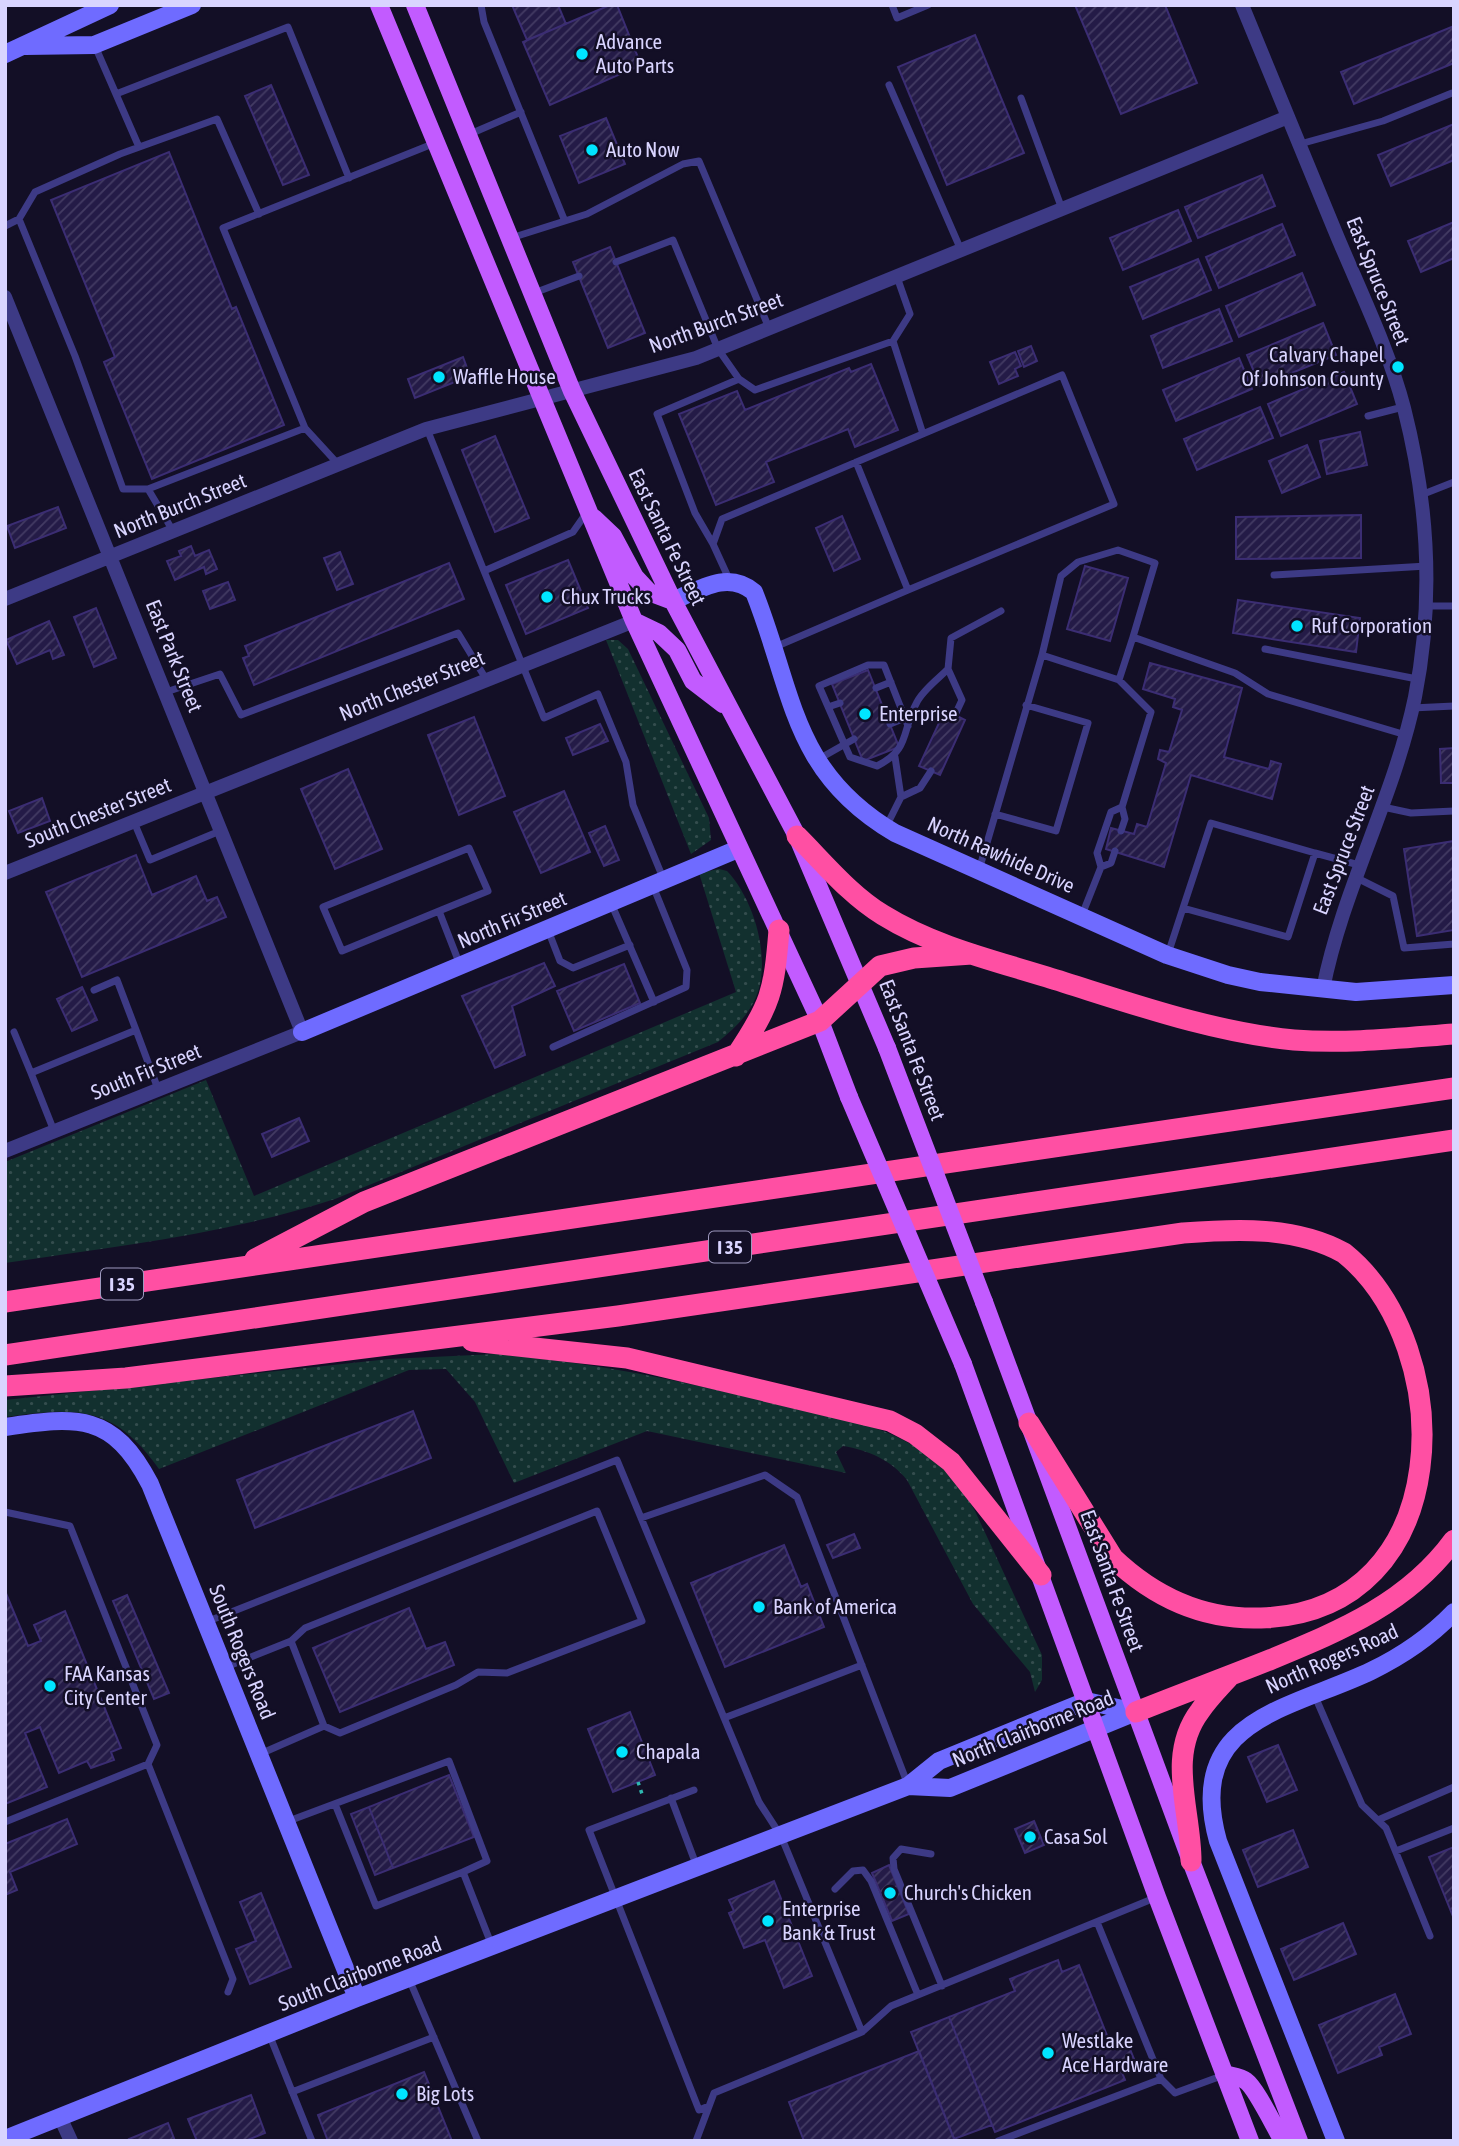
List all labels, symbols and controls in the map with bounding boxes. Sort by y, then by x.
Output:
place label: Advance Auto Parts [596,29,674,77]
marker: Advance Auto Parts [574,46,590,62]
place label: Auto Now [606,137,680,161]
marker: Auto Now [584,142,600,158]
street label: East Spruce Street [1342,213,1416,348]
street label: North Burch Street [646,287,786,357]
place label: Calvary Chapel Of Johnson County [1241,342,1384,390]
marker: Calvary Chapel Of Johnson County [1390,359,1406,375]
place label: Waffle House [453,364,556,388]
marker: Waffle House [431,369,447,385]
street label: East Santa Fe Street [624,464,711,609]
street label: North Burch Street [110,468,249,543]
place label: Chux Trucks [561,584,651,608]
marker: Chux Trucks [539,589,555,605]
street label: East Park Street [141,596,208,715]
place label: Ruf Corporation [1311,613,1432,637]
marker: Ruf Corporation [1289,618,1305,634]
street label: North Chester Street [336,645,488,725]
place label: Enterprise [879,701,958,725]
marker: Enterprise [857,706,873,722]
street label: South Chester Street [21,772,174,852]
street label: East Spruce Street [1307,782,1379,918]
street label: North Rawhide Drive [924,811,1079,897]
street label: North Fir Street [454,885,570,953]
street label: East Santa Fe Street [875,976,951,1124]
street label: South Fir Street [87,1038,204,1104]
road number: I 35 [709,1232,751,1262]
road number: I 35 [101,1268,143,1300]
street label: East Santa Fe Street [1076,1507,1150,1655]
street label: South Rogers Road [205,1581,281,1722]
place label: Bank of America [773,1594,897,1618]
marker: Bank of America [751,1599,767,1615]
street label: North Rogers Road [1262,1618,1402,1698]
place label: FAA Kansas City Center [64,1661,150,1709]
marker: FAA Kansas City Center [42,1678,58,1694]
street label: North Clairborne Road [948,1685,1117,1771]
place label: Chapala [636,1739,700,1763]
marker: Chapala [614,1744,630,1760]
place label: Casa Sol [1044,1824,1108,1848]
marker: Casa Sol [1022,1829,1038,1845]
place label: Church's Chicken [904,1880,1032,1904]
marker: Church's Chicken [882,1885,898,1901]
place label: Enterprise Bank & Trust [782,1896,876,1944]
marker: Enterprise Bank & Trust [760,1913,776,1929]
street label: South Clairborne Road [275,1931,444,2015]
place label: Westlake Ace Hardware [1062,2028,1168,2076]
marker: Westlake Ace Hardware [1040,2045,1056,2061]
place label: Big Lots [416,2081,474,2105]
marker: Big Lots [394,2086,410,2102]

